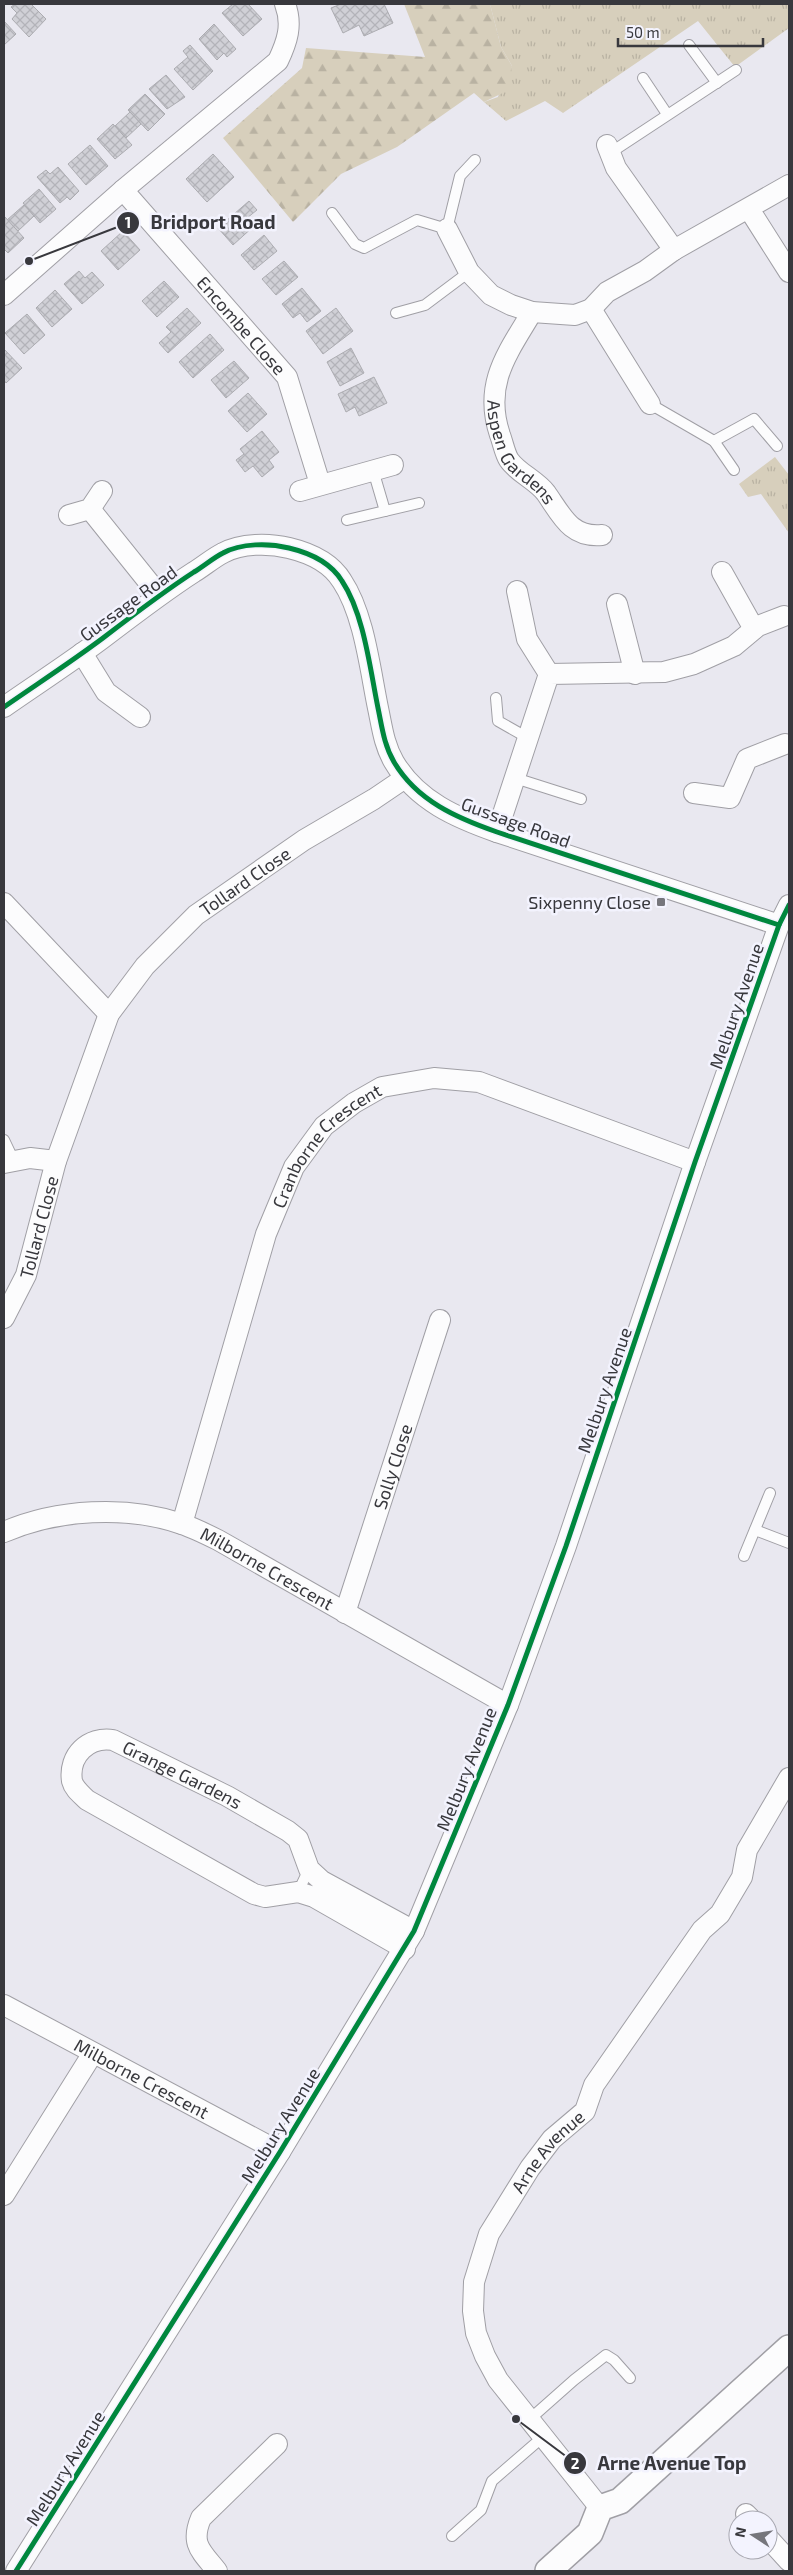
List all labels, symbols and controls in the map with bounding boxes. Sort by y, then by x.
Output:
scale bar [618,15,763,47]
text: 50 m [626,23,660,41]
callout: Bridport Road [116,206,286,240]
text: Bridport Road [150,210,276,233]
text: 1 [125,213,131,231]
street label: Encombe Close [193,272,291,379]
street label: Aspen Gardens [483,399,561,508]
street label: Gussage Road [75,560,181,646]
street label: Gussage Road [458,792,574,852]
street label: Tollard Close [195,842,294,920]
place label: Sixpenny Close [528,891,651,913]
marker: Sixpenny Close [655,896,667,908]
street label: Melbury Avenue [704,940,768,1072]
street label: Cranborne Crescent [267,1079,385,1211]
street label: Tollard Close [15,1173,63,1281]
street label: Melbury Avenue [572,1324,636,1456]
street label: Solly Close [368,1421,417,1512]
street label: Milborne Crescent [197,1522,338,1615]
street label: Melbury Avenue [431,1704,501,1834]
street label: Grange Gardens [119,1736,246,1813]
street label: Milborne Crescent [71,2034,213,2123]
street label: Melbury Avenue [236,2063,324,2187]
street label: Arne Avenue [506,2105,589,2197]
street label: Melbury Avenue [21,2406,109,2530]
callout: Arne Avenue Top [562,2446,757,2480]
text: Arne Avenue Top [598,2451,746,2474]
text: 2 [571,2454,580,2472]
north arrow [728,2510,778,2560]
text: N [730,2525,749,2539]

